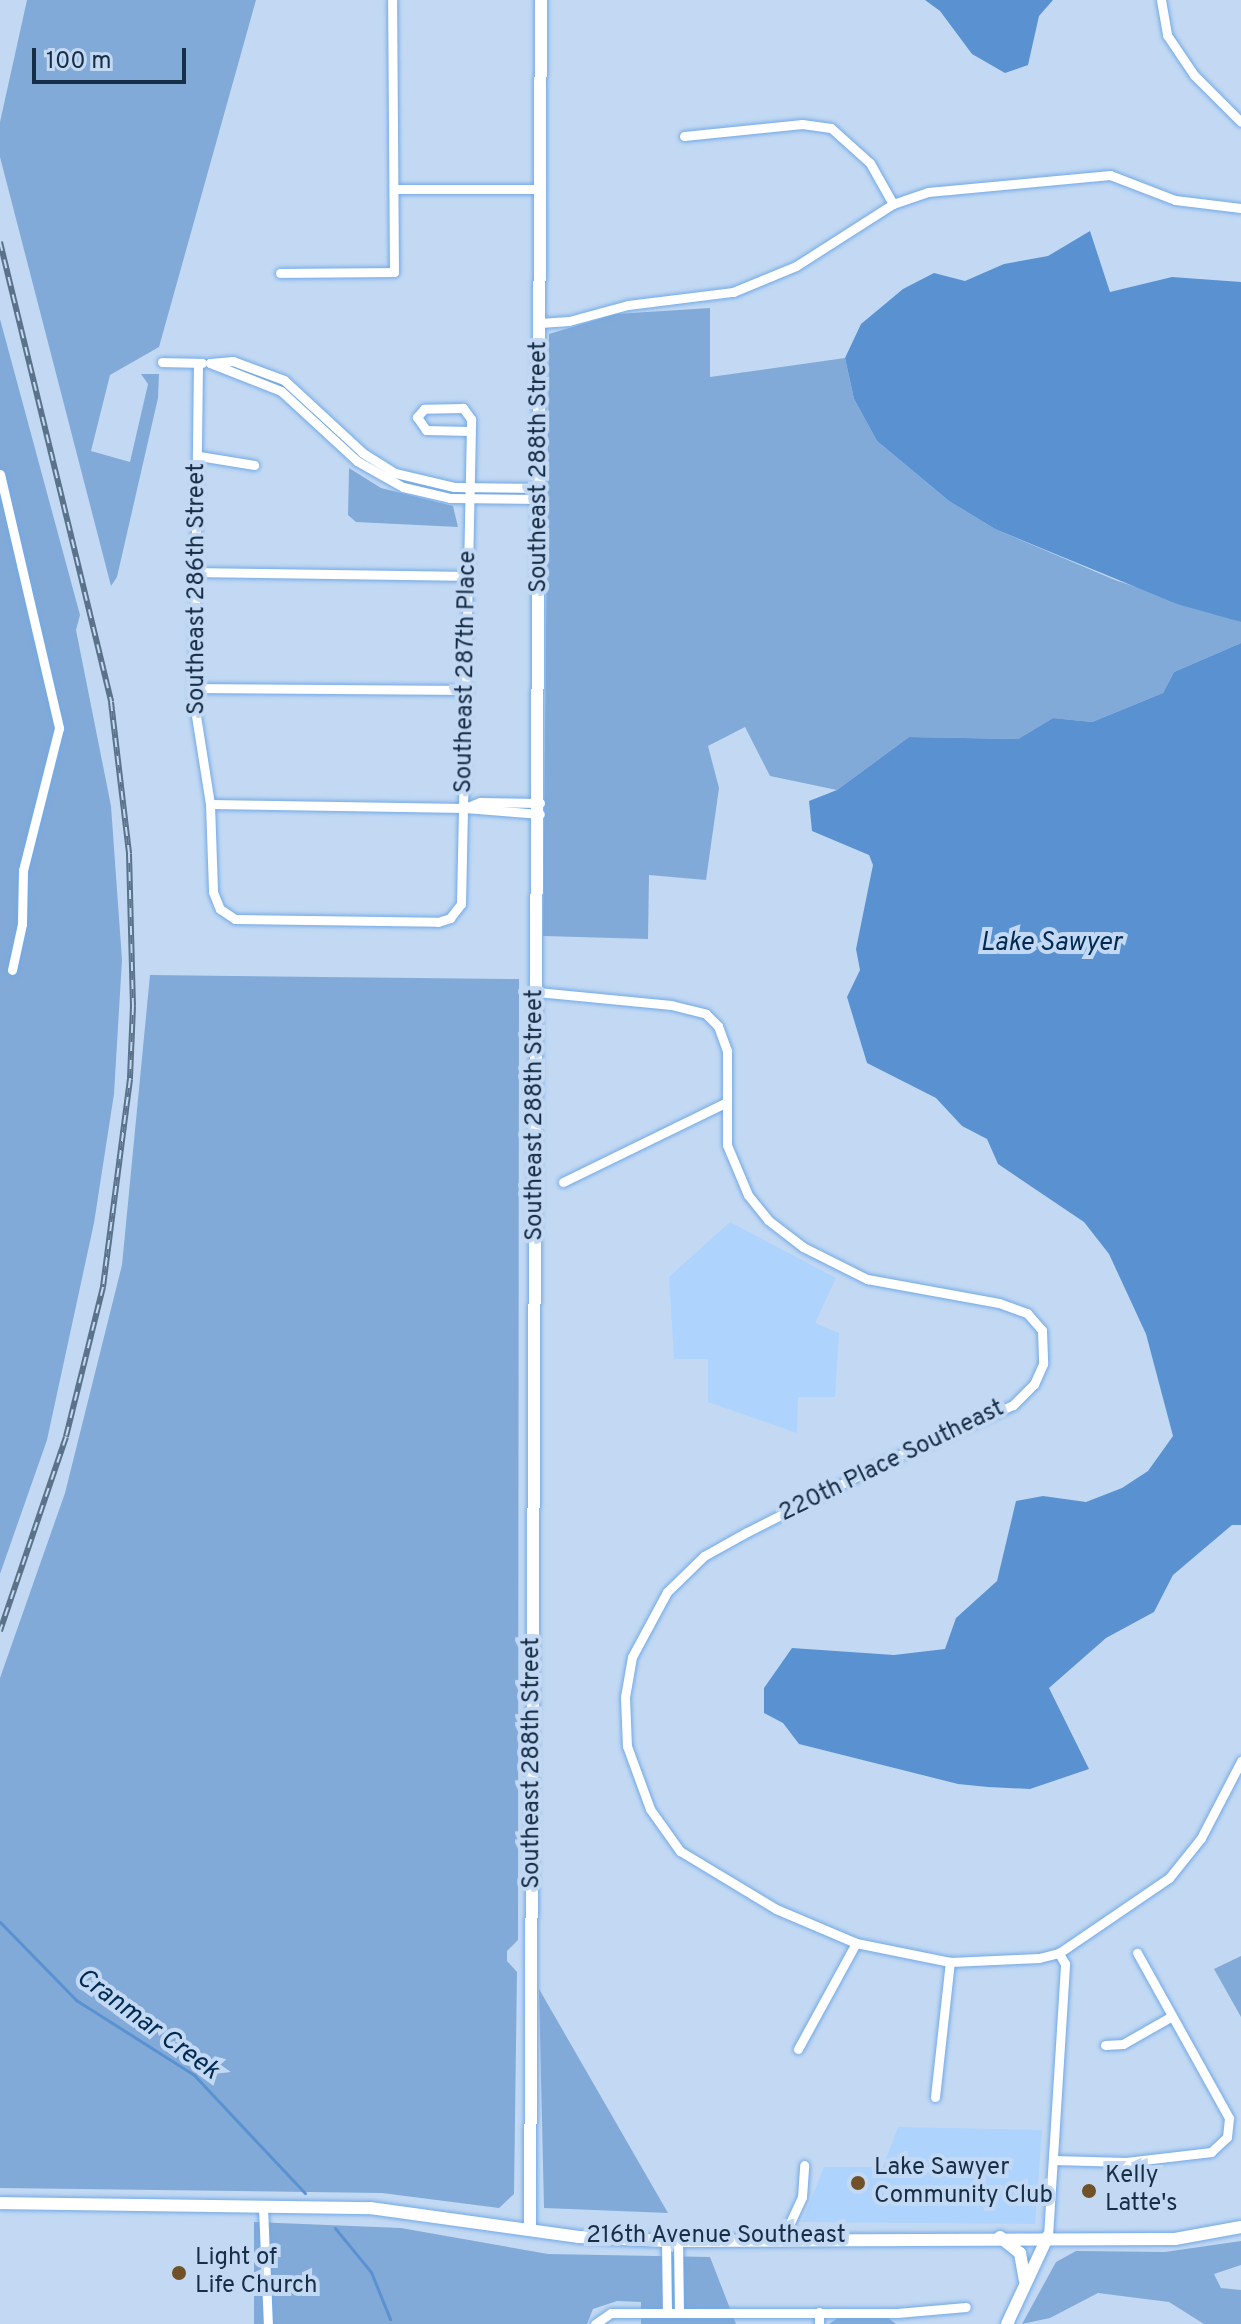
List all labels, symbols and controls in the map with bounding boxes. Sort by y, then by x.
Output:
scale bar [36,32,190,82]
text: 100 m [46,47,112,77]
street label: Southeast 288th Street [526,341,554,593]
street label: Southeast 286th Street [184,463,212,715]
street label: Southeast 287th Place [450,550,484,794]
water label: Lake Sawyer [980,928,1122,960]
street label: Southeast 288th Street [522,989,550,1241]
street label: 220th Place Southeast [775,1395,1009,1529]
street label: Southeast 288th Street [519,1637,547,1889]
water label: Cranmar Creek [69,1963,225,2087]
place label: Lake Sawyer Community Club [874,2155,1053,2211]
place label: Kelly Latte's [1105,2163,1178,2219]
marker: Lake Sawyer Community Club [849,2174,867,2192]
marker: Kelly Latte's [1080,2182,1098,2200]
street label: 216th Avenue Southeast [586,2223,846,2251]
place label: Light of Life Church [195,2245,317,2301]
marker: Light of Life Church [170,2264,188,2282]

